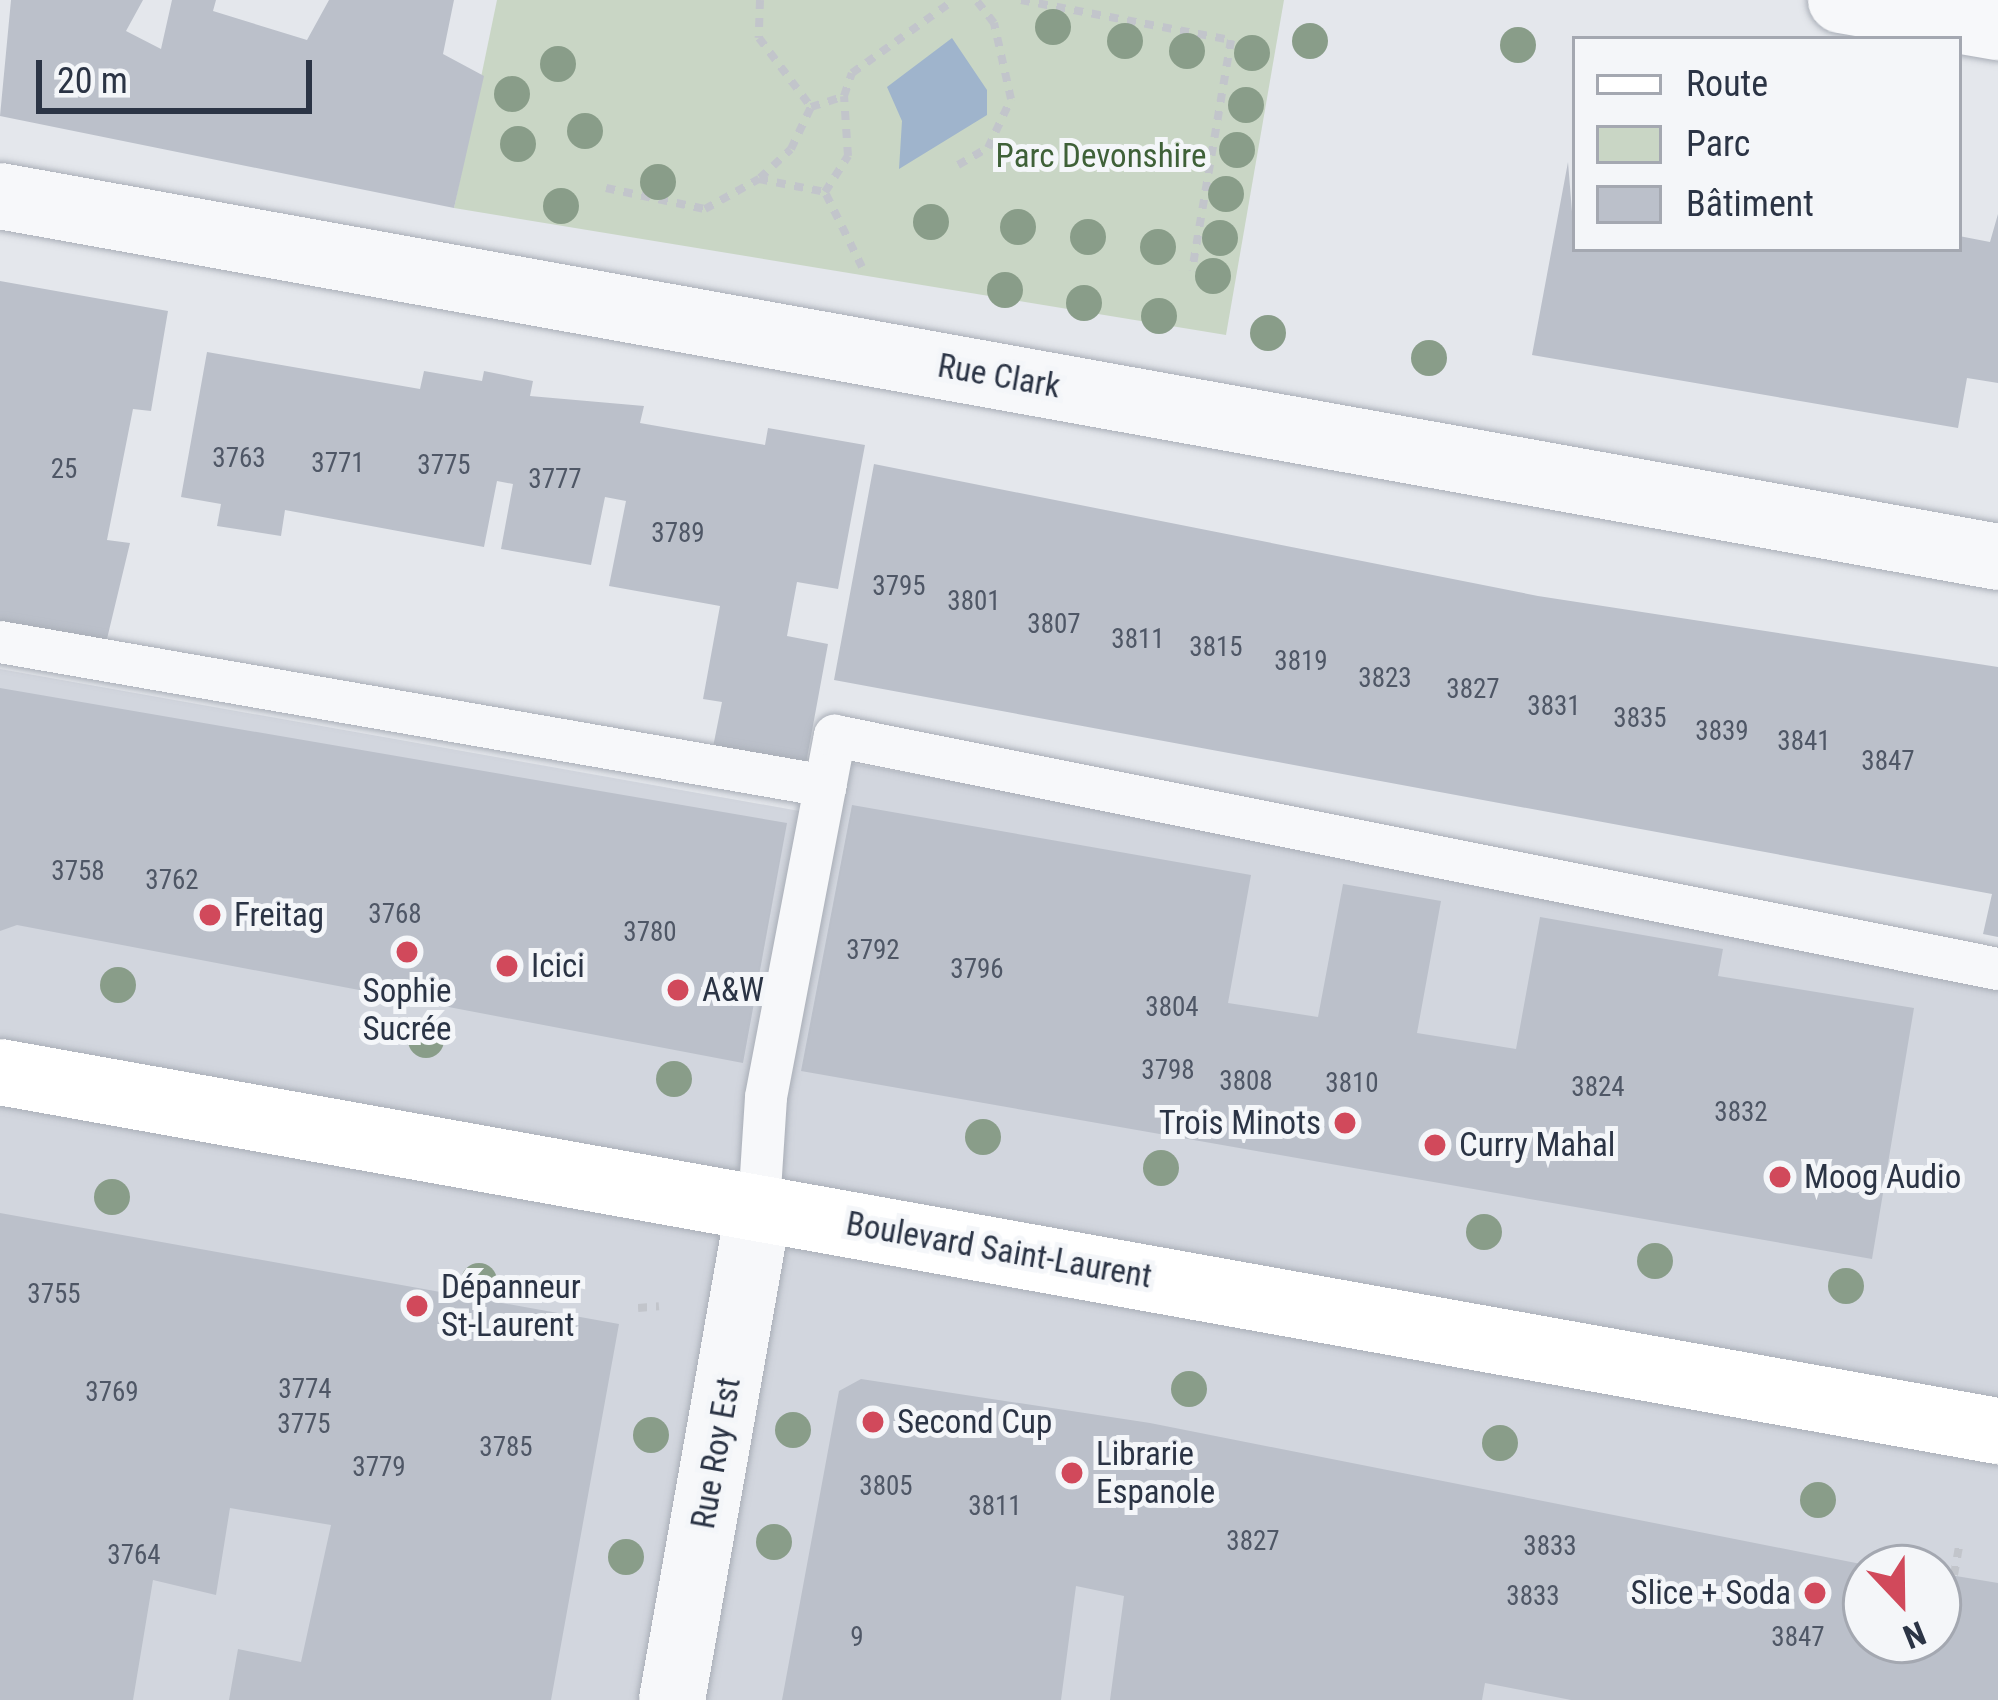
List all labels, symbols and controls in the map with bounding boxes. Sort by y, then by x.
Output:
scale bar [42,36,318,110]
legend [1572,36,1962,252]
text: 20 m [57,60,128,102]
text: Route [1686,63,1768,105]
text: Parc [1686,123,1750,165]
park label: Parc Devonshire [996,136,1206,176]
text: Bâtiment [1686,183,1814,225]
street label: Rue Clark [935,346,1063,406]
house number: 3763 [212,443,266,475]
house number: 3771 [311,448,365,480]
house number: 3775 [417,450,471,482]
house number: 25 [51,454,77,486]
house number: 3777 [528,464,582,496]
house number: 3789 [651,518,705,550]
house number: 3795 [872,571,926,603]
house number: 3801 [947,586,1001,618]
house number: 3807 [1027,609,1081,641]
house number: 3811 [1111,624,1165,656]
house number: 3815 [1189,632,1243,664]
house number: 3819 [1274,646,1328,678]
house number: 3823 [1358,663,1412,695]
house number: 3827 [1446,674,1500,706]
house number: 3831 [1527,691,1581,723]
house number: 3835 [1613,703,1667,735]
house number: 3839 [1695,716,1749,748]
house number: 3841 [1777,726,1831,758]
house number: 3847 [1861,746,1915,778]
house number: 3758 [51,856,105,888]
house number: 3762 [145,865,199,897]
place label: Freitag [234,895,324,935]
house number: 3768 [368,899,422,931]
marker: Freitag [197,902,223,928]
house number: 3780 [623,917,677,949]
house number: 3792 [846,935,900,967]
marker: Sophie Sucrée [394,939,420,965]
place label: Icici [531,946,585,986]
marker: Icici [494,953,520,979]
house number: 3796 [950,954,1004,986]
place label: A&W [702,970,764,1010]
place label: Sophie Sucrée [363,971,451,1049]
marker: A&W [665,977,691,1003]
house number: 3804 [1145,992,1199,1024]
house number: 3798 [1141,1055,1195,1087]
house number: 3808 [1219,1066,1273,1098]
house number: 3810 [1325,1068,1379,1100]
house number: 3824 [1571,1072,1625,1104]
house number: 3832 [1714,1097,1768,1129]
place label: Trois Minots [1159,1103,1321,1143]
marker: Trois Minots [1332,1110,1358,1136]
place label: Curry Mahal [1459,1125,1615,1165]
marker: Curry Mahal [1422,1132,1448,1158]
place label: Moog Audio [1804,1157,1961,1197]
marker: Moog Audio [1767,1164,1793,1190]
street label: Boulevard Saint-Laurent [843,1204,1155,1296]
place label: Dépanneur St-Laurent [441,1267,581,1345]
house number: 3755 [27,1279,81,1311]
marker: Dépanneur St-Laurent [404,1293,430,1319]
house number: 3774 [278,1374,332,1406]
street label: Rue Roy Est [683,1374,749,1532]
house number: 3769 [85,1377,139,1409]
place label: Second Cup [897,1402,1052,1442]
house number: 3775 [277,1409,331,1441]
marker: Second Cup [860,1409,886,1435]
house number: 3785 [479,1432,533,1464]
place label: Librarie Espanole [1096,1434,1215,1512]
house number: 3779 [352,1452,406,1484]
marker: Librarie Espanole [1059,1460,1085,1486]
house number: 3805 [859,1471,913,1503]
house number: 3811 [968,1491,1022,1523]
house number: 3827 [1226,1526,1280,1558]
house number: 3833 [1523,1531,1577,1563]
house number: 3764 [107,1540,161,1572]
north arrow [1842,1544,1962,1664]
place label: Slice + Soda [1631,1573,1791,1613]
marker: Slice + Soda [1802,1580,1828,1606]
house number: 3833 [1506,1581,1560,1613]
text: N [1898,1613,1931,1657]
house number: 9 [850,1622,864,1654]
house number: 3847 [1771,1622,1825,1654]

